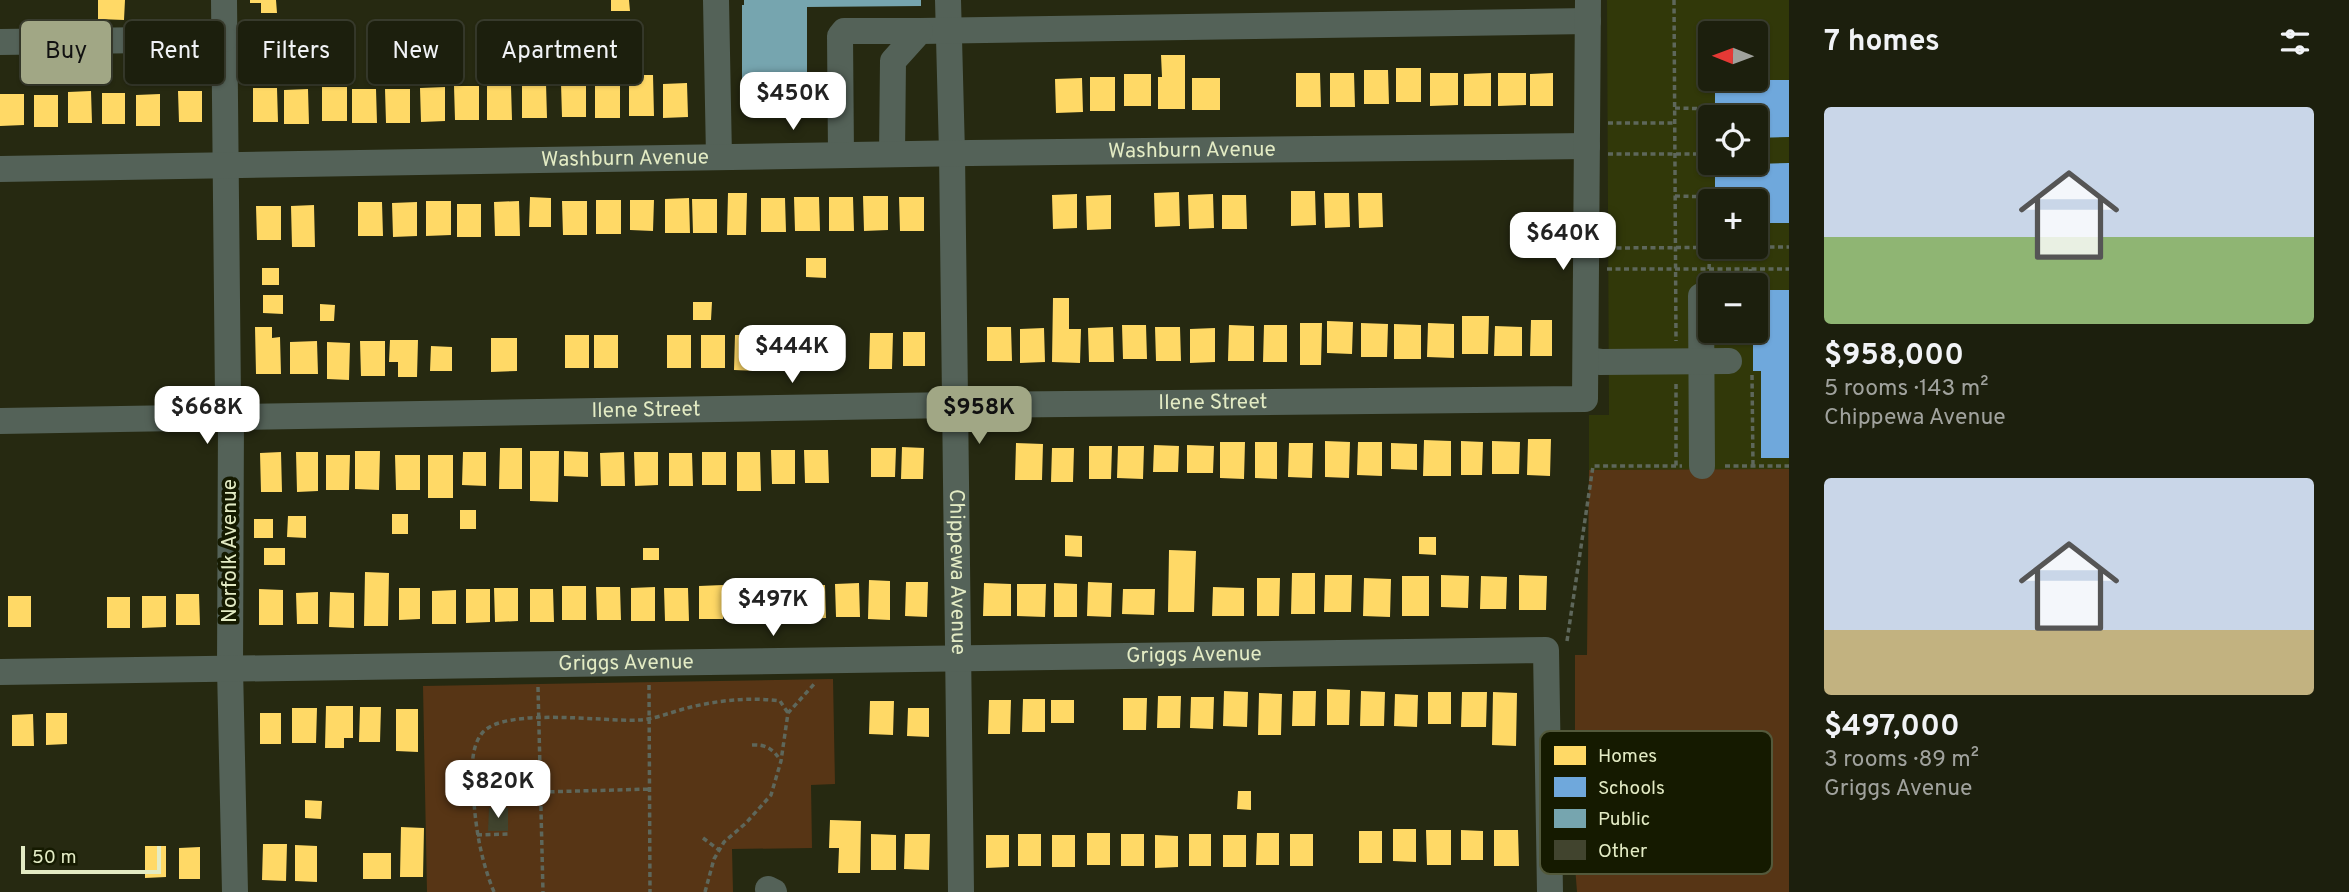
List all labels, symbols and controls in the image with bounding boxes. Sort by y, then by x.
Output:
chip: Buy [21,21,111,84]
chip: Rent [125,21,224,84]
chip: Filters [238,21,354,84]
chip: New [368,21,463,84]
chip: Apartment [477,21,642,84]
north arrow [1698,21,1768,91]
map controls [1698,21,1768,343]
icon: filters [2276,23,2314,61]
text: 7 homes [1824,24,1940,61]
pin: $450K [744,72,842,132]
text: $450K [756,80,830,109]
button: locate [1698,105,1768,175]
street label: Washburn Avenue [1108,136,1276,165]
street label: Washburn Avenue [541,144,709,174]
icon: home [2006,152,2132,278]
button: + [1698,189,1768,259]
pin: $640K [1514,212,1612,272]
text: $640K [1526,220,1600,249]
button: − [1698,273,1768,343]
pin: $444K [743,326,841,385]
text: $444K [755,333,829,362]
text: $958,000 [1824,338,1964,375]
text: 5 rooms · 143 m² [1824,375,1989,404]
pin: $668K [158,386,256,446]
pin: $958K [930,386,1028,446]
street label: Ilene Street [1158,389,1268,417]
text: $668K [171,394,243,423]
text: $958K [943,394,1015,423]
street label: Ilene Street [591,396,701,425]
text: Chippewa Avenue [1824,404,2006,433]
street label: Norfolk Avenue [217,479,244,623]
street label: Chippewa Avenue [943,489,972,655]
icon: home [2006,523,2132,649]
pin: $497K [724,578,822,638]
text: $497K [738,586,808,615]
street label: Griggs Avenue [1126,641,1262,669]
street label: Griggs Avenue [558,649,694,678]
text: $497,000 [1824,709,1960,746]
legend [1540,731,1772,874]
text: Homes [1598,745,1657,769]
text: 3 rooms · 89 m² [1824,746,1979,775]
pin: $820K [449,760,547,820]
text: $820K [461,768,535,797]
text: Griggs Avenue [1824,775,1972,804]
text: Schools [1598,777,1665,801]
text: Public [1598,808,1650,832]
text: Other [1598,840,1648,864]
scale bar [21,843,161,875]
text: 50 m [32,846,77,870]

